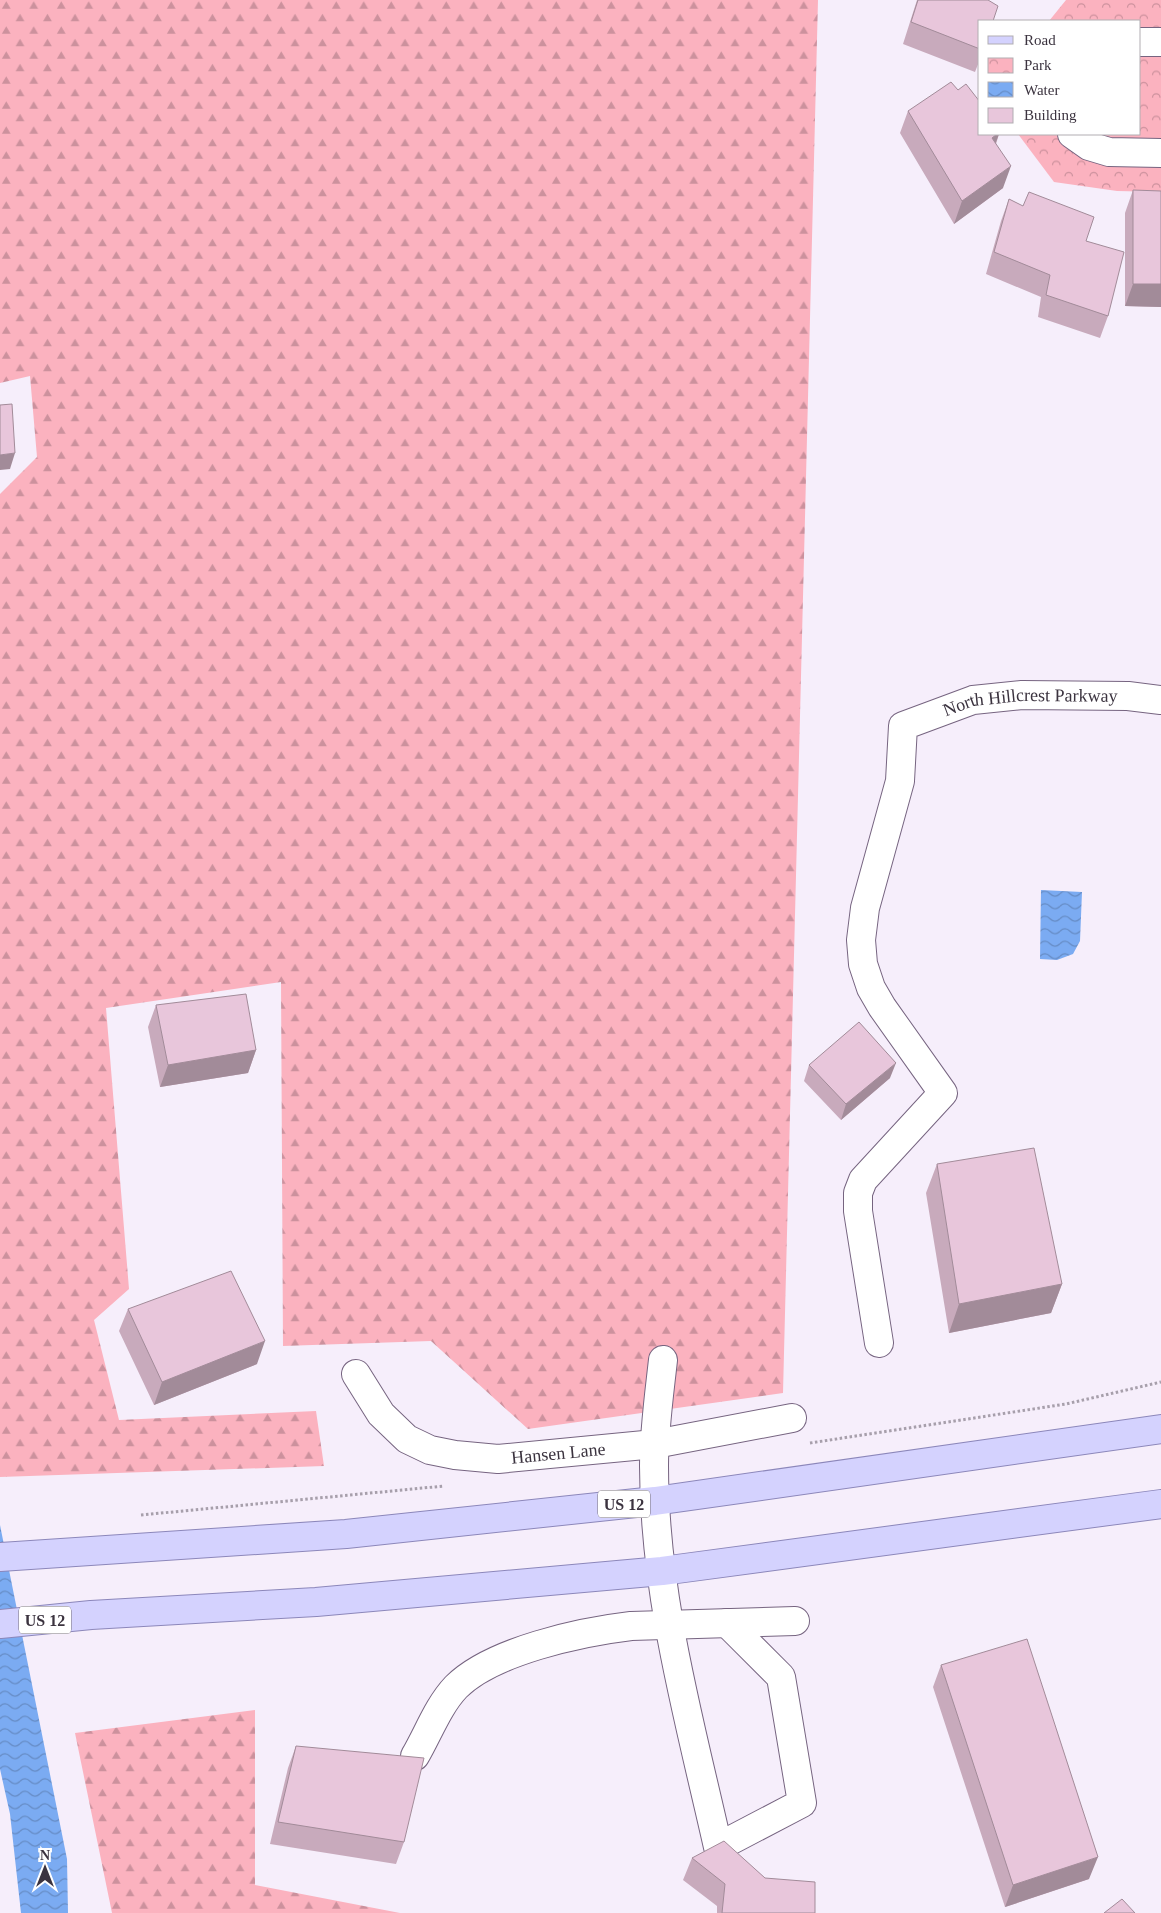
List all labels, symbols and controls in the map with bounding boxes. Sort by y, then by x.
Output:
legend [978,20,1141,135]
text: Road [1024,32,1056,48]
text: Park [1024,57,1052,73]
text: Water [1024,82,1059,98]
text: Building [1024,107,1077,123]
street label: North Hillcrest Parkway [940,685,1118,720]
street label: Hansen Lane [510,1439,606,1468]
road number: US 12 [598,1490,650,1518]
road number: US 12 [19,1606,71,1634]
north arrow [20,1843,70,1893]
text: N [40,1848,50,1863]

